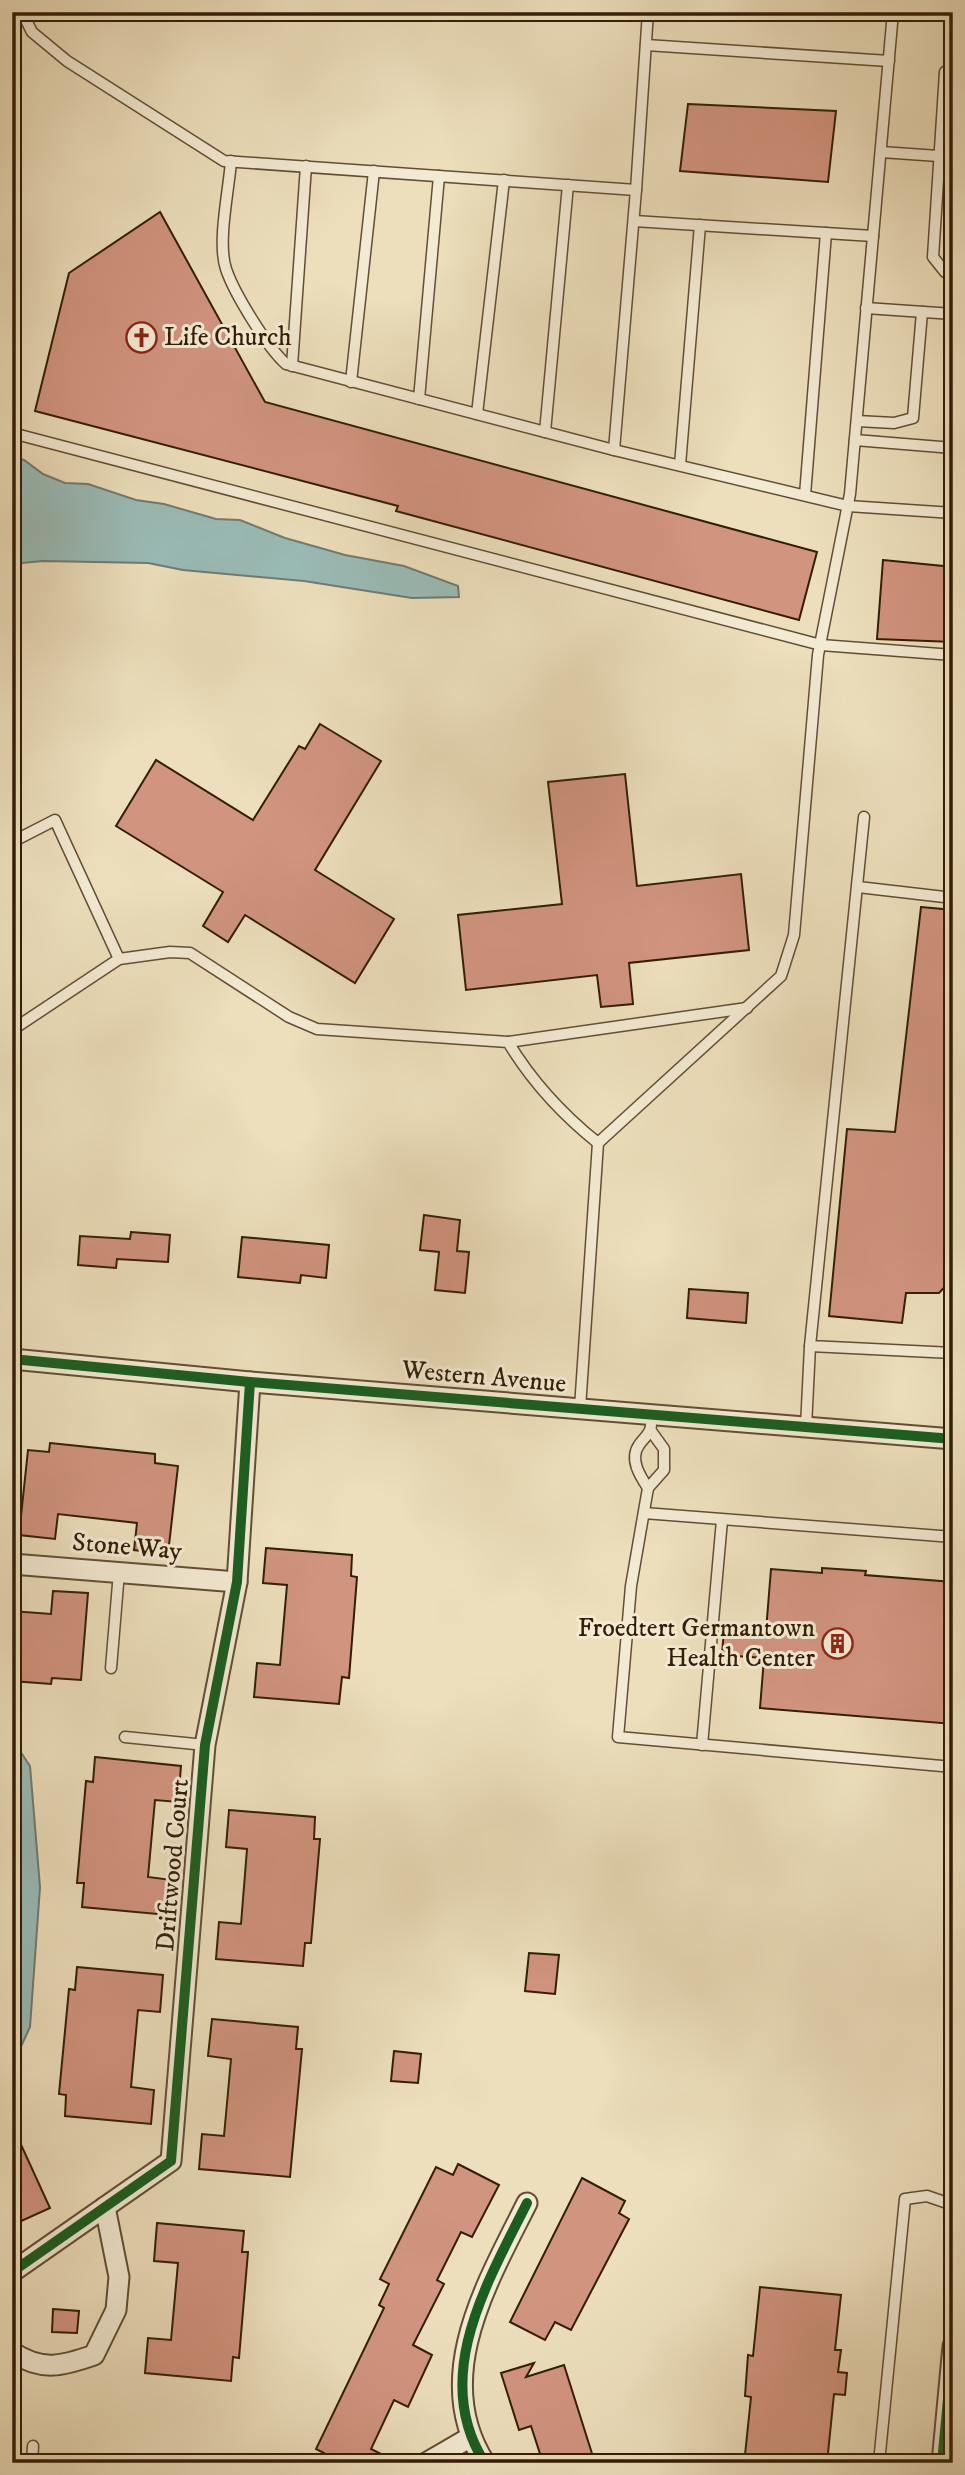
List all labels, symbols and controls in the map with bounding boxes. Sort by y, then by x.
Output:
church icon: Life Church [124,320,158,354]
place label: Life Church [164,321,292,354]
street label: Western Avenue [399,1353,568,1401]
street label: Stone Way [71,1526,184,1568]
place label: Froedtert Germantown Health Center [578,1612,815,1675]
building icon: Froedtert Germantown Health Center [821,1626,855,1660]
street label: Driftwood Court [149,1777,197,1953]

